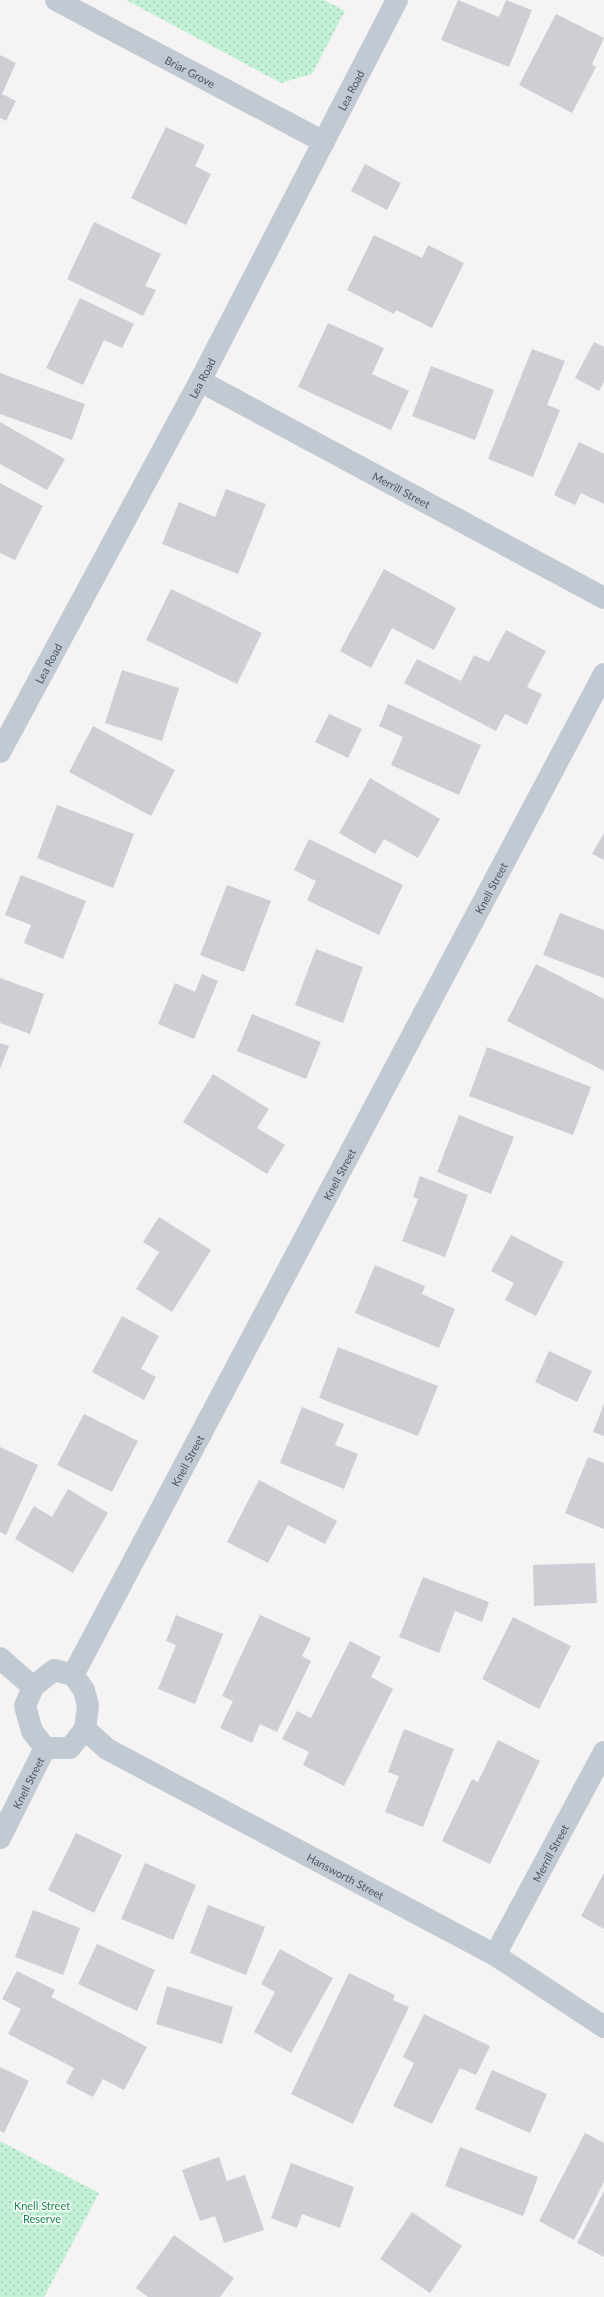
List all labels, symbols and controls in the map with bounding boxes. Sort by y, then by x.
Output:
street label: Briar Grove [163,53,218,90]
street label: Lea Road [335,68,366,113]
street label: Lea Road [186,355,217,400]
street label: Merrill Street [371,469,433,510]
street label: Lea Road [32,641,64,685]
street label: Knell Street [472,860,509,916]
street label: Knell Street [320,1146,358,1202]
street label: Knell Street [168,1432,206,1488]
street label: Knell Street [9,1754,46,1811]
street label: Merrill Street [529,1822,571,1884]
street label: Hansworth Street [305,1850,387,1902]
park label: Knell Street Reserve [14,2199,70,2225]

